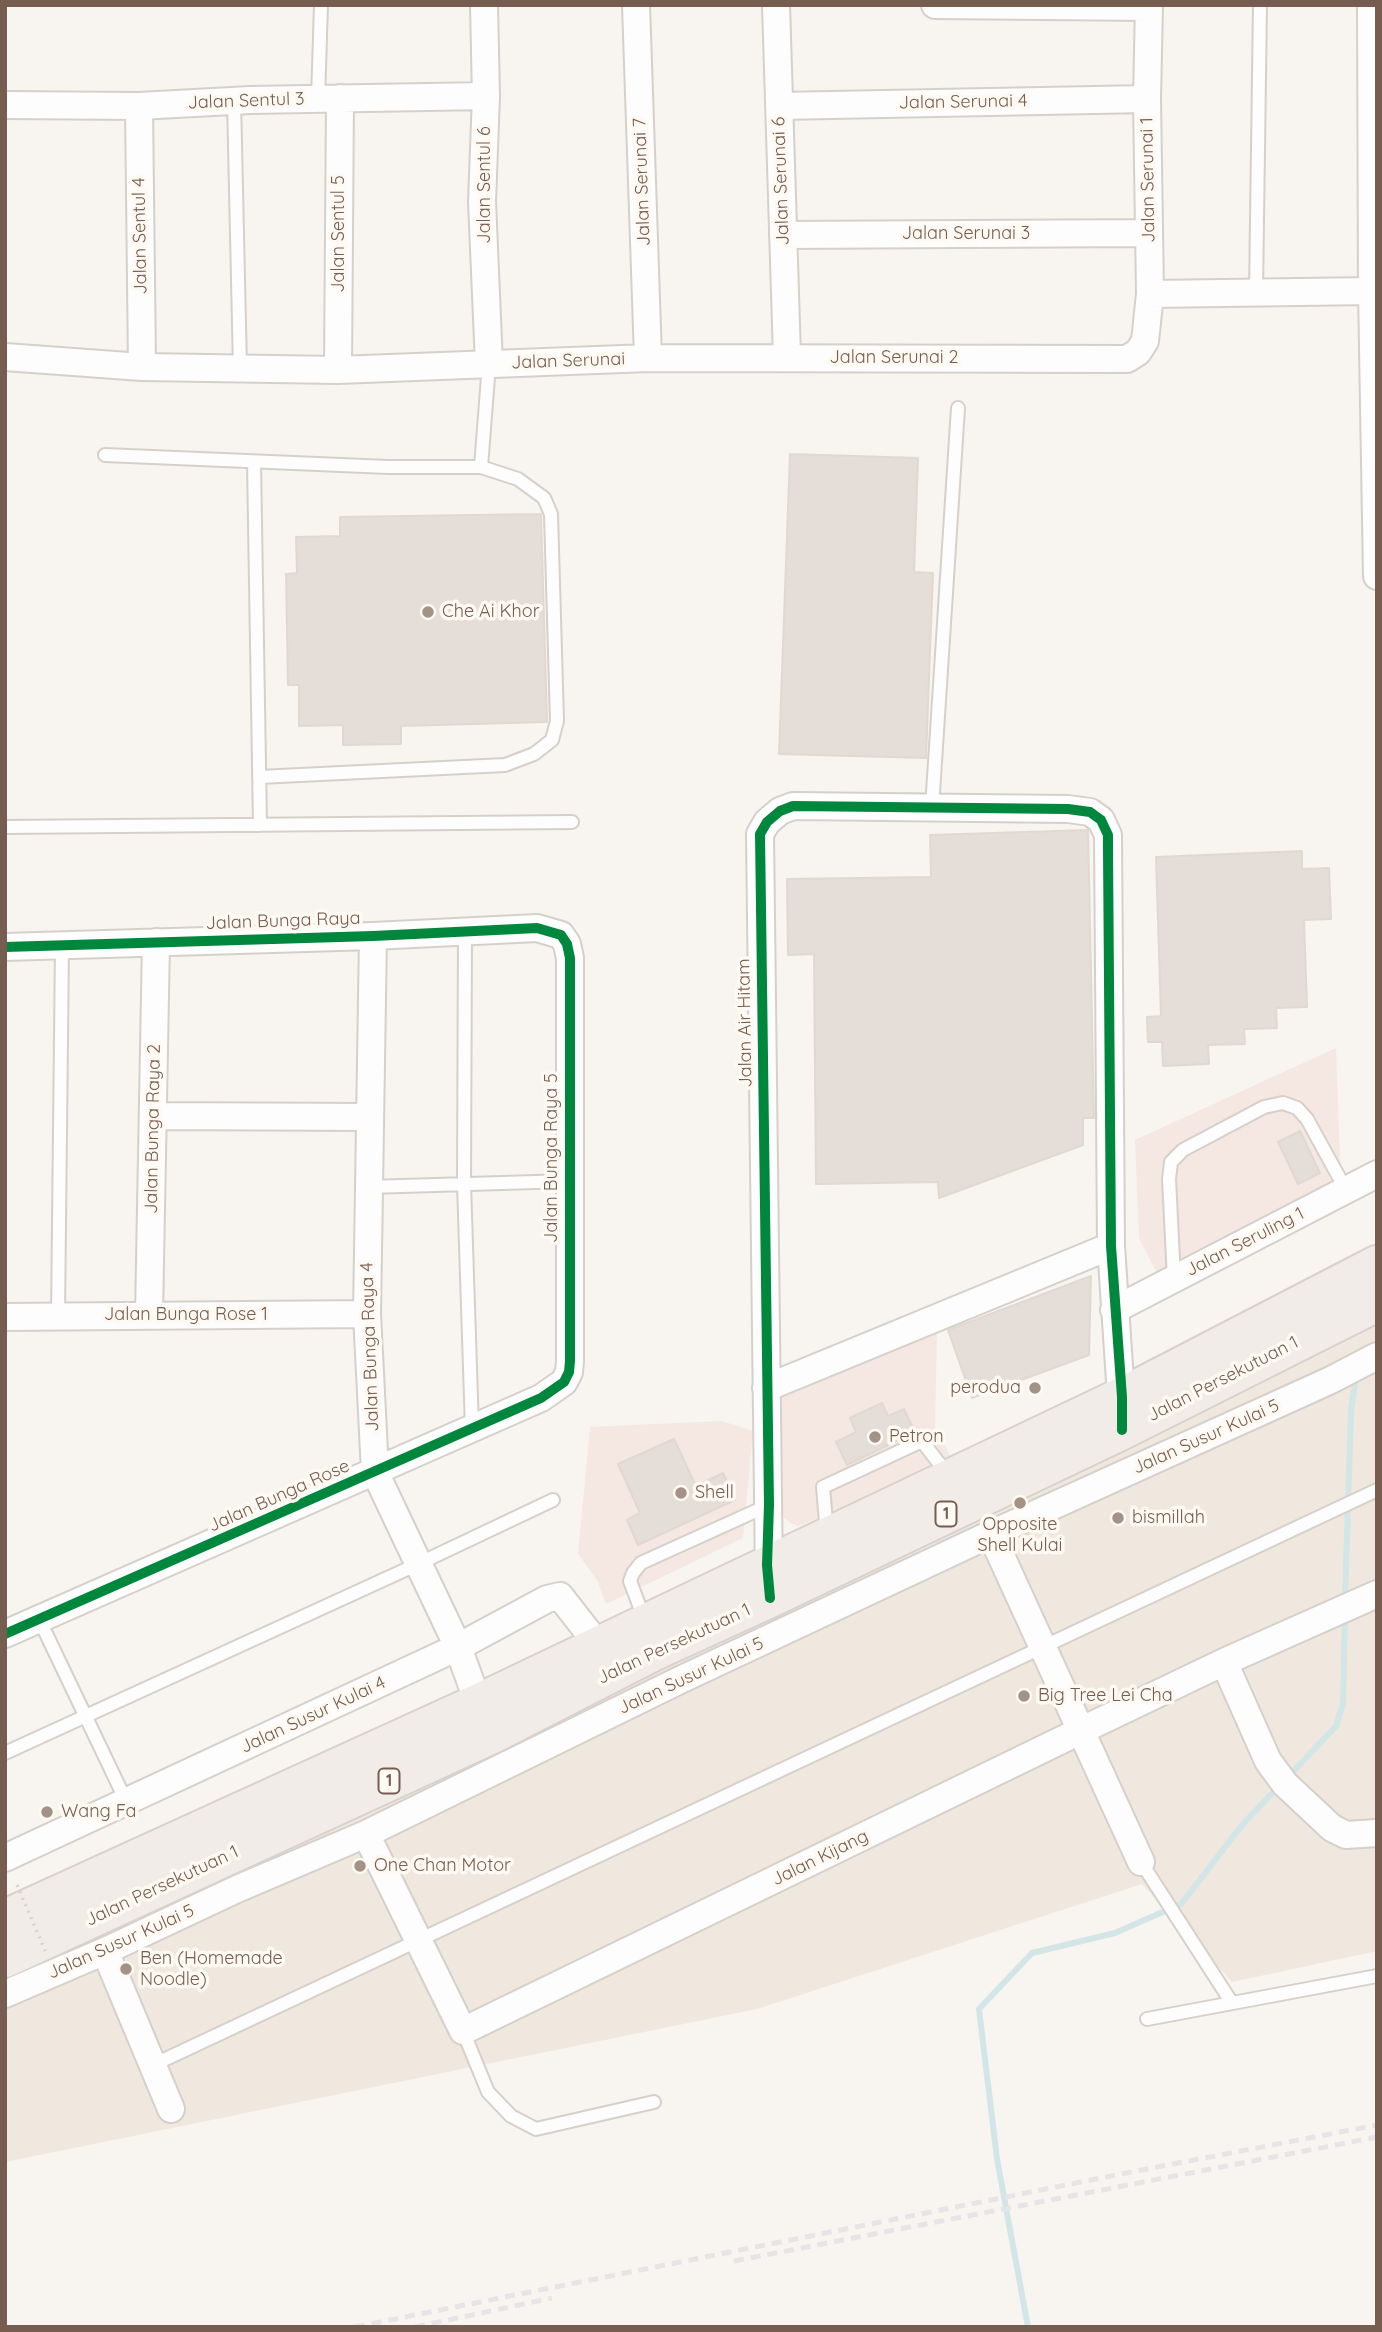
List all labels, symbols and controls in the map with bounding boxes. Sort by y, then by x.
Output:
street label: Jalan Sentul 3 [187,88,305,114]
street label: Jalan Serunai 4 [899,90,1027,114]
street label: Jalan Serunai 6 [768,116,794,246]
street label: Jalan Serunai 7 [629,117,655,247]
street label: Jalan Serunai 1 [1136,117,1160,243]
street label: Jalan Sentul 6 [474,126,496,244]
street label: Jalan Sentul 5 [328,175,350,293]
street label: Jalan Sentul 4 [128,177,152,295]
street label: Jalan Serunai 3 [902,223,1030,245]
street label: Jalan Serunai 2 [829,347,959,369]
street label: Jalan Serunai [511,348,625,374]
place label: Che Ai Khor [442,601,540,623]
marker: Che Ai Khor [420,604,436,620]
street label: Jalan Bunga Raya [205,908,361,934]
street label: Jalan Air Hitam [733,958,757,1088]
street label: Jalan Bunga Raya 2 [141,1044,165,1214]
street label: Jalan Bunga Raya 5 [541,1073,563,1243]
street label: Jalan Seruling 1 [1182,1203,1308,1281]
street label: Jalan Bunga Raya 4 [356,1262,384,1432]
street label: Jalan Bunga Rose 1 [104,1304,268,1326]
street label: Jalan Persekutuan 1 [1144,1332,1302,1426]
place label: perodua [950,1377,1021,1399]
marker: perodua [1027,1380,1043,1396]
street label: Jalan Susur Kulai 5 [1129,1395,1283,1479]
place label: Petron [889,1426,944,1448]
marker: Petron [867,1429,883,1445]
street label: Jalan Bunga Rose [205,1455,353,1537]
place label: Shell [695,1482,734,1504]
marker: Shell [673,1485,689,1501]
marker: Opposite Shell Kulai [1012,1495,1028,1511]
road number: 1 [936,1502,956,1526]
place label: bismillah [1132,1507,1205,1529]
marker: bismillah [1110,1510,1126,1526]
place label: Opposite Shell Kulai [978,1514,1062,1556]
street label: Jalan Persekutuan 1 [594,1599,754,1689]
street label: Jalan Susur Kulai 5 [615,1633,767,1719]
street label: Jalan Susur Kulai 4 [237,1672,389,1758]
place label: Big Tree Lei Cha [1038,1685,1173,1707]
marker: Big Tree Lei Cha [1016,1688,1032,1704]
road number: 1 [378,1768,400,1794]
place label: Wang Fa [61,1801,136,1823]
marker: Wang Fa [39,1804,55,1820]
street label: Jalan Kijang [768,1825,872,1891]
street label: Jalan Persekutuan 1 [82,1841,242,1931]
place label: One Chan Motor [374,1855,511,1877]
marker: One Chan Motor [352,1858,368,1874]
street label: Jalan Susur Kulai 5 [44,1900,198,1984]
place label: Ben (Homemade Noodle) [140,1948,283,1990]
marker: Ben (Homemade Noodle) [118,1961,134,1977]

